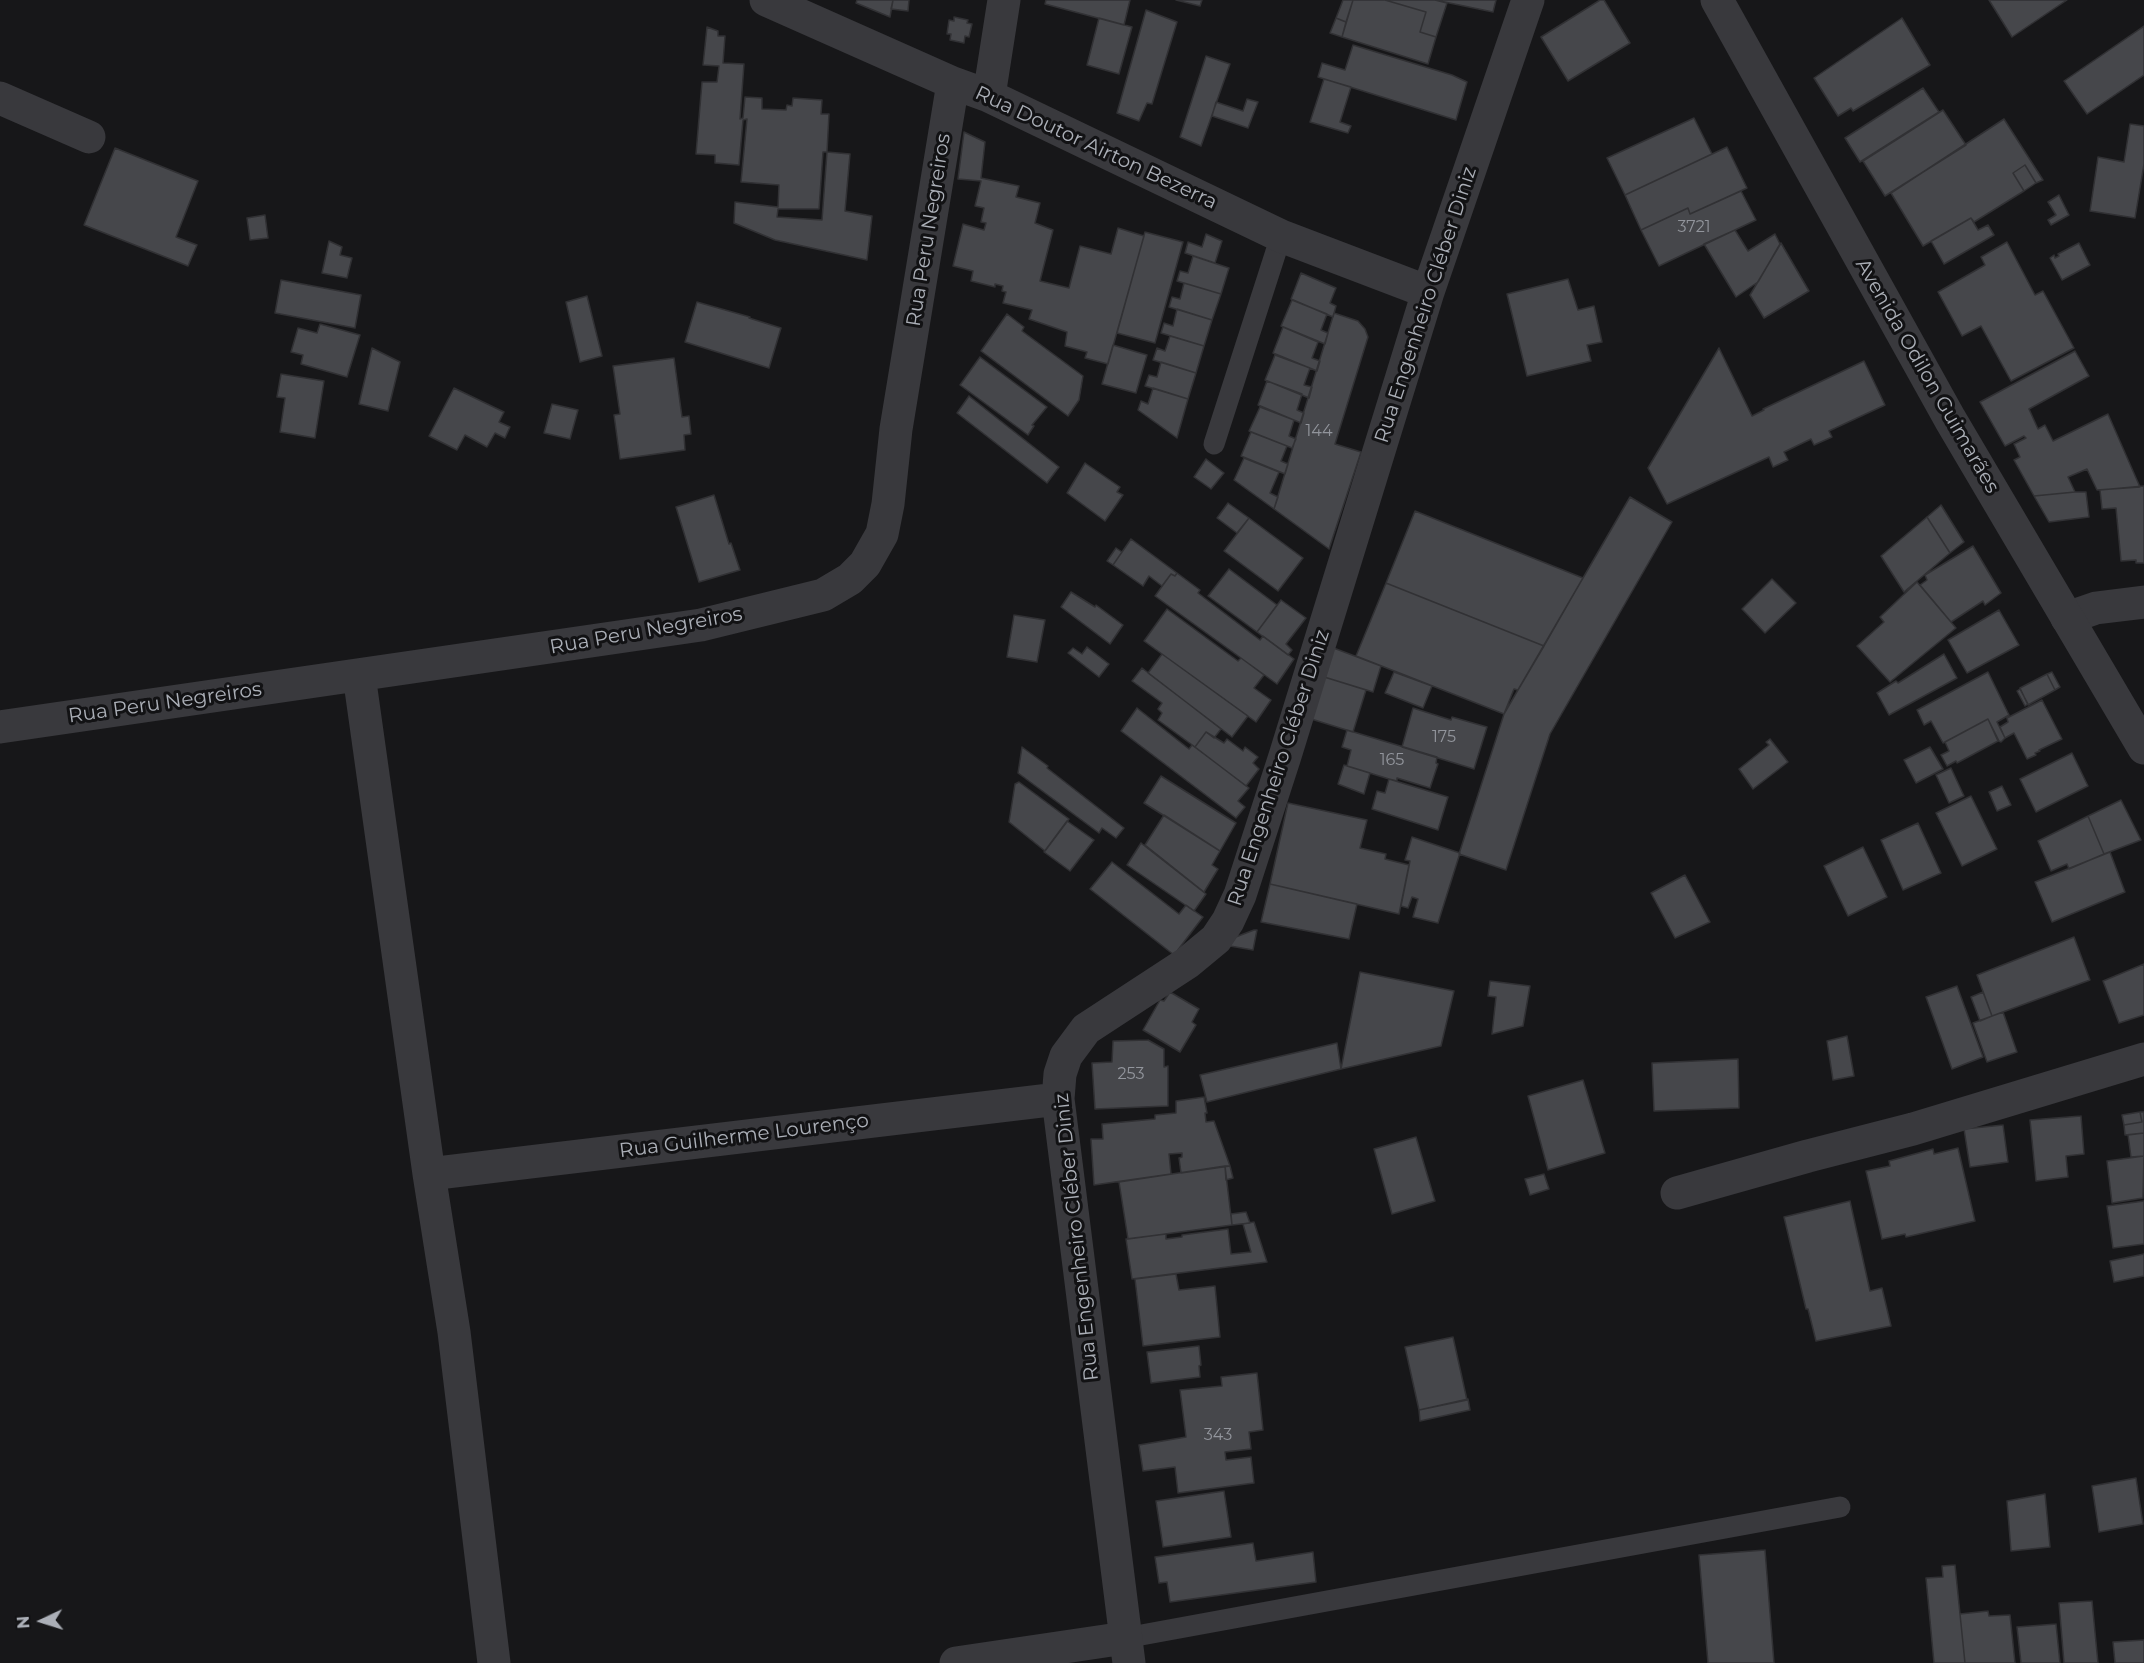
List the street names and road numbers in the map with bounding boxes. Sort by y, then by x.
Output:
street label: Rua Doutor Airton Bezerra [971,81,1221,215]
street label: Rua Peru Negreiros [902,132,956,328]
street label: Rua Engenheiro Cléber Diniz [1370,164,1482,446]
street label: Avenida Odilon Guimarães [1850,255,2004,497]
street label: Rua Peru Negreiros [548,602,744,660]
street label: Rua Engenheiro Cléber Diniz [1223,627,1335,909]
street label: Rua Peru Negreiros [67,678,263,728]
street label: Rua Engenheiro Cléber Diniz [1050,1092,1104,1382]
street label: Rua Guilherme Lourenço [618,1109,870,1163]

